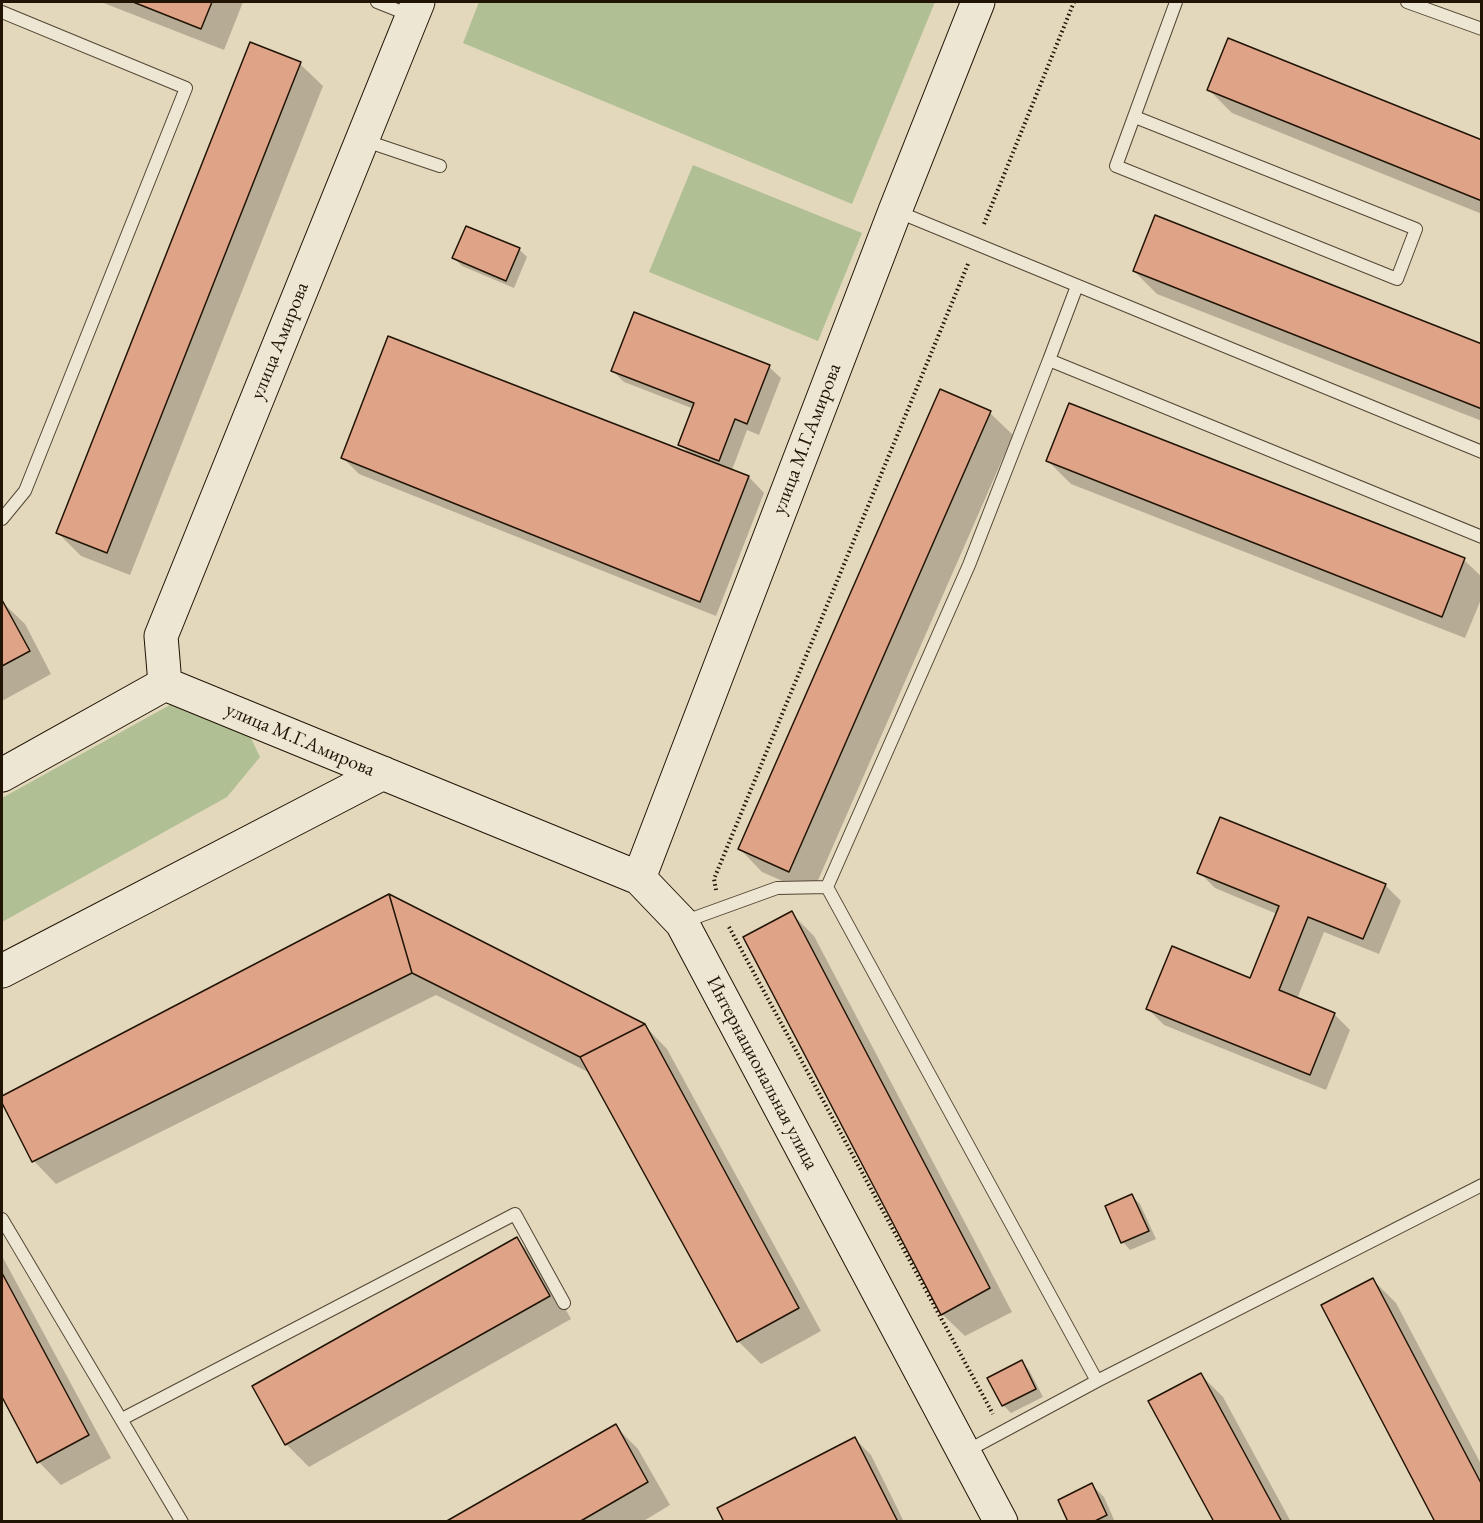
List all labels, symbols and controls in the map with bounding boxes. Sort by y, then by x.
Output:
street label: улица Амирова [246,279,314,403]
street label: улица М.Г.Амирова [767,360,847,518]
street label: улица М.Г.Амирова [222,698,378,782]
street label: Интернациональная улица [701,972,823,1174]

